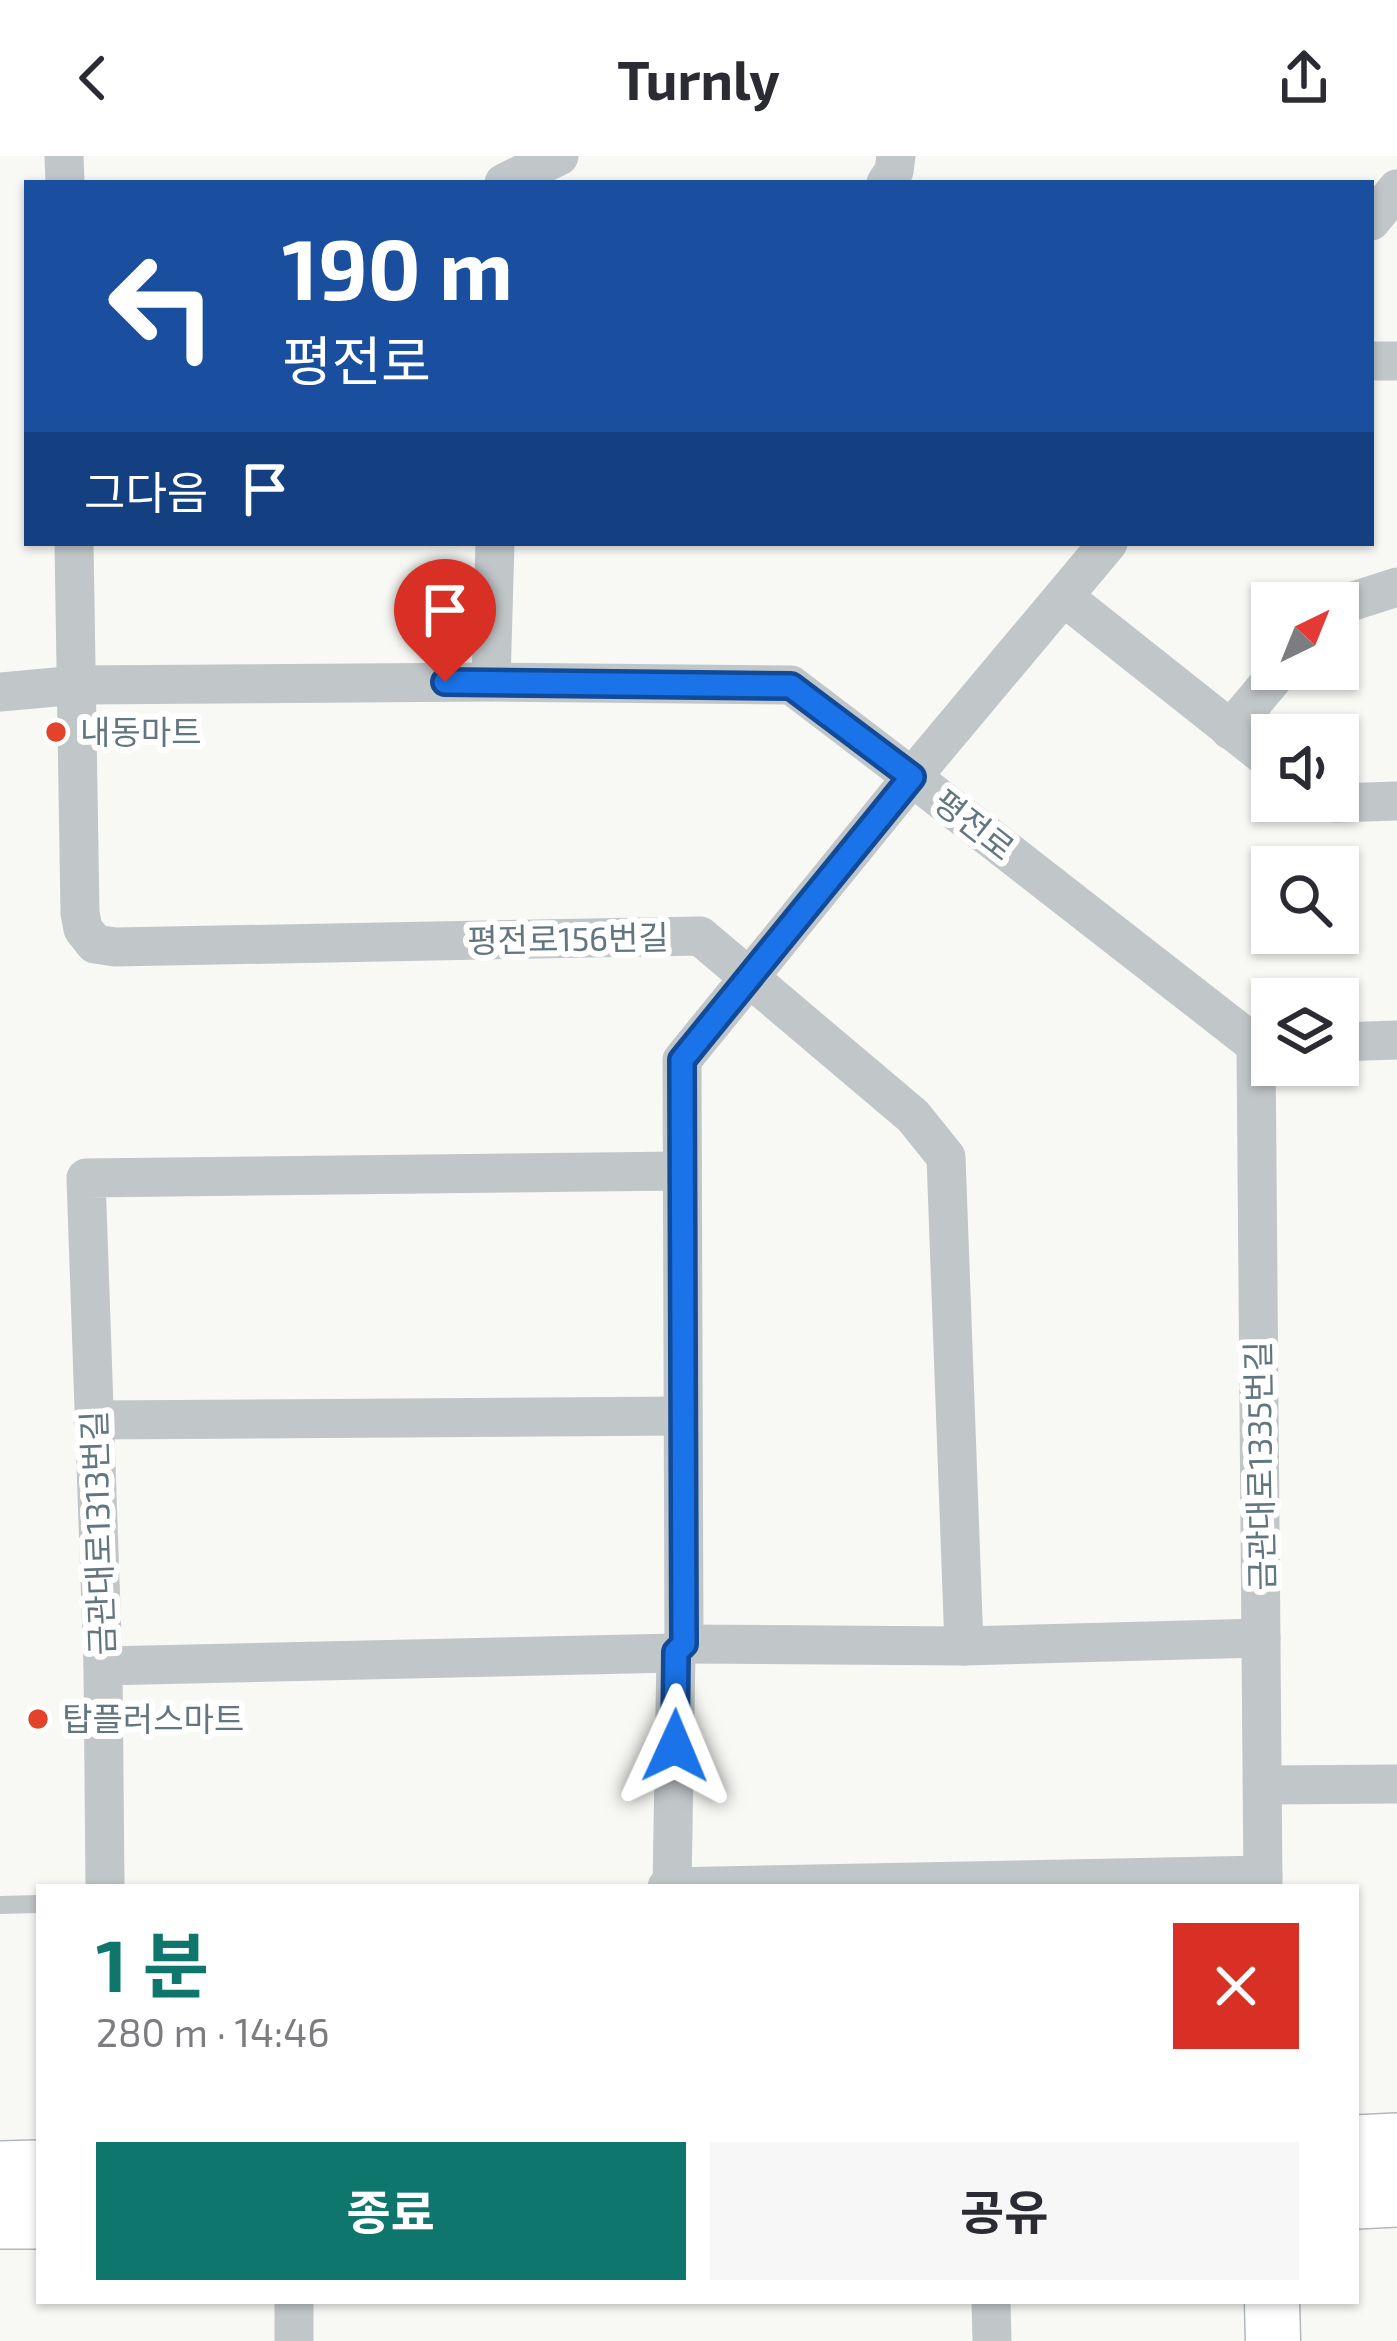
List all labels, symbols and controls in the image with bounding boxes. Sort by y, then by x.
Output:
icon: back [60,45,126,111]
icon: share [1271,45,1337,111]
text: Turnly [617,46,780,111]
text: 190 m [282,216,513,317]
icon: left [84,228,240,384]
text: 평전로 [282,327,431,392]
icon: arrive [232,456,298,522]
text: 그다음 [84,464,208,518]
pin [394,559,496,682]
icon: arrive [412,577,478,643]
north arrow [1251,582,1359,690]
map controls [1251,582,1359,1086]
place label: 내동마트 [80,711,201,751]
button: sound [1251,714,1359,822]
marker: 내동마트 [43,719,69,745]
street label: 평전로 [926,780,1023,868]
button: search [1251,846,1359,954]
street label: 평전로156번길 [467,916,669,960]
button: layers [1251,978,1359,1086]
street label: 금관대로1335번길 [1237,1341,1281,1591]
street label: 금관대로1313번길 [73,1410,121,1656]
position arrow [612,1683,738,1809]
place label: 탑플러스마트 [62,1698,244,1738]
marker: 탑플러스마트 [25,1706,51,1732]
text: 1 분 [96,1920,209,2006]
button: close [1173,1923,1299,2049]
text: 280 m · 14:46 [96,2008,330,2055]
button: 종료 [96,2142,686,2280]
button: 공유 [710,2142,1299,2280]

